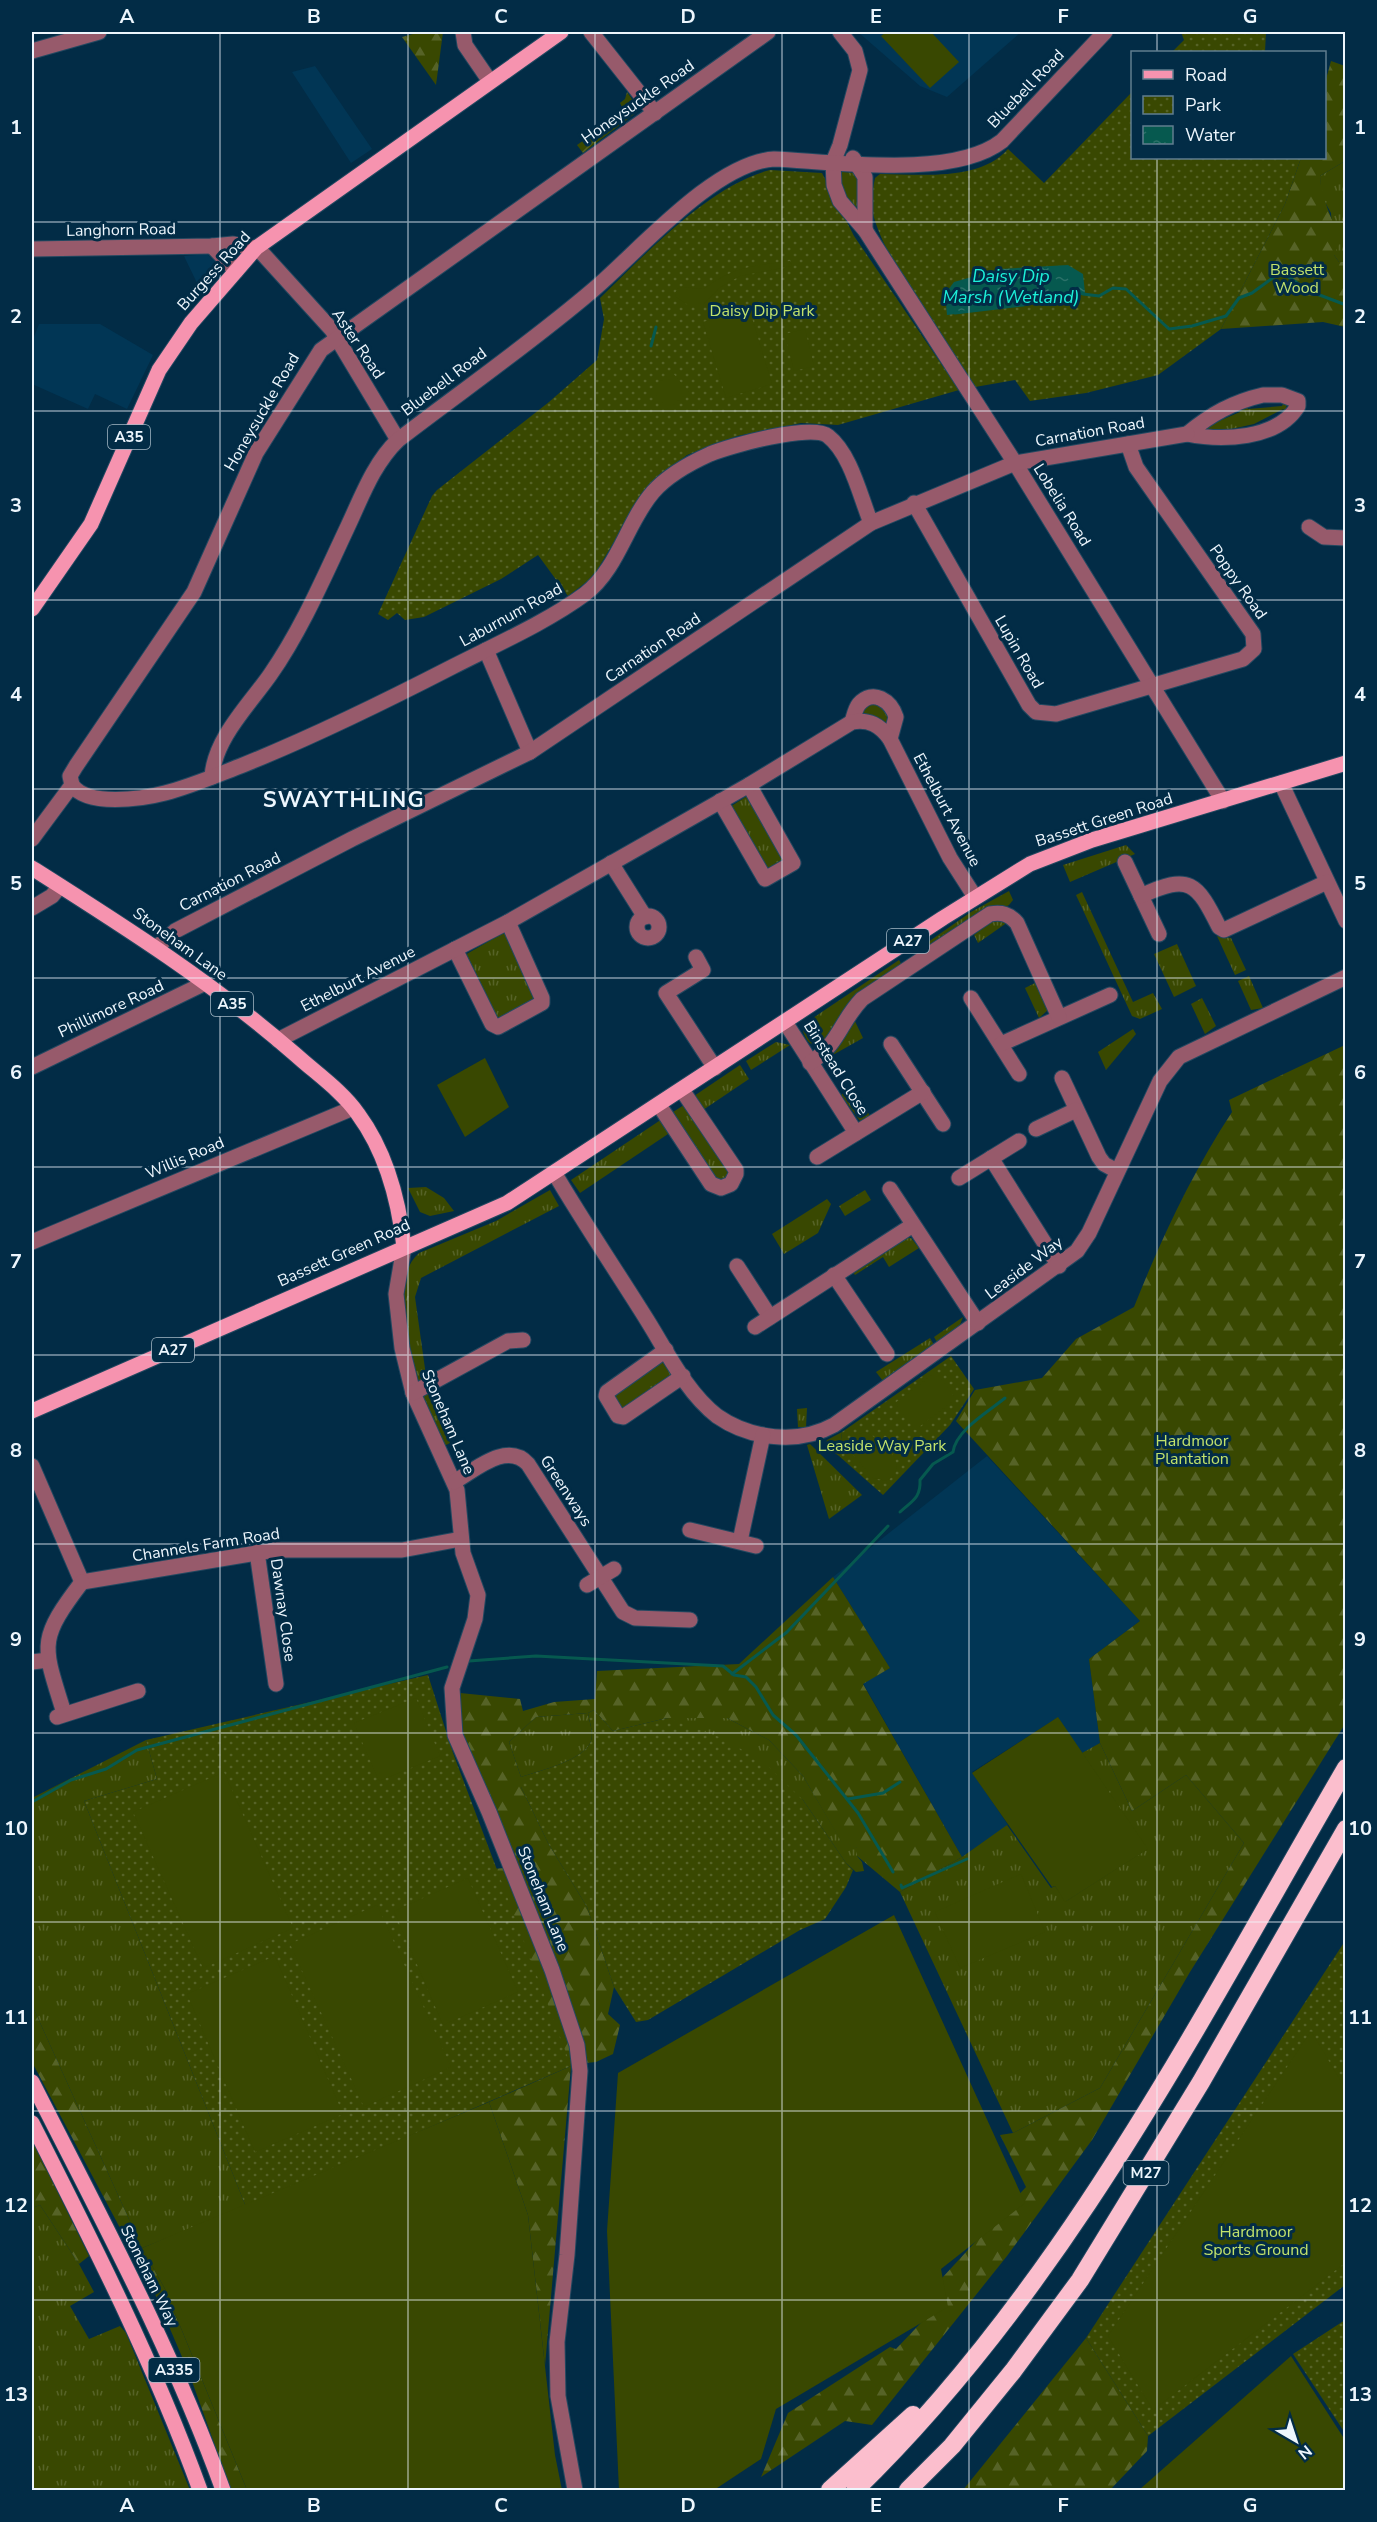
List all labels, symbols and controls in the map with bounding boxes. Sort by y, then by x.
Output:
text: A [120,3,135,30]
text: B [307,3,321,30]
text: C [494,3,508,30]
text: D [680,3,696,30]
text: E [870,3,882,30]
text: F [1057,3,1069,30]
text: G [1243,3,1257,30]
street label: Bluebell Road [983,45,1069,133]
legend [1131,51,1326,159]
street label: Honeysuckle Road [577,55,699,149]
text: Road [1185,63,1227,87]
text: Park [1185,93,1222,117]
text: 1 [10,114,22,141]
text: 1 [1354,114,1366,141]
text: Water [1185,123,1236,147]
street label: Langhorn Road [66,218,176,242]
street label: Burgess Road [172,226,256,316]
park label: Bassett Wood [1270,259,1324,299]
water label: Daisy Dip Marsh (Wetland) [943,264,1079,309]
park label: Daisy Dip Park [710,300,815,322]
text: 2 [10,303,22,330]
text: 2 [1354,303,1366,330]
street label: Aster Road [326,305,390,383]
street label: Bluebell Road [397,343,491,421]
street label: Honeysuckle Road [219,349,305,475]
street label: Carnation Road [1033,412,1147,452]
road number: A35 [108,425,150,449]
street label: Lobelia Road [1028,459,1096,551]
text: 3 [10,492,22,519]
text: 3 [1354,492,1366,519]
street label: Poppy Road [1204,540,1272,624]
street label: Laburnum Road [456,578,566,652]
street label: Carnation Road [601,608,705,688]
street label: Lupin Road [989,611,1049,693]
text: 4 [10,681,22,708]
text: 4 [1354,681,1366,708]
street label: Ethelburt Avenue [908,749,986,871]
district label: SWAYTHLING [263,785,425,815]
street label: Bassett Green Road [1033,787,1175,853]
street label: Carnation Road [176,847,284,917]
text: 5 [10,870,22,897]
text: 5 [1354,870,1366,897]
street label: Stoneham Lane [128,902,232,986]
road number: A27 [887,929,929,953]
street label: Ethelburt Avenue [297,941,419,1017]
street label: Phillimore Road [55,975,167,1043]
road number: A35 [211,992,253,1016]
street label: Binstead Close [798,1016,874,1120]
text: 6 [10,1059,22,1086]
text: 6 [1354,1059,1366,1086]
street label: Willis Road [142,1132,228,1184]
street label: Bassett Green Road [274,1214,414,1292]
street label: Leaside Way [981,1231,1068,1305]
text: 7 [10,1248,22,1275]
text: 7 [1354,1248,1366,1275]
road number: A27 [152,1338,194,1362]
street label: Stoneham Lane [416,1366,480,1478]
park label: Hardmoor Plantation [1155,1430,1229,1470]
park label: Leaside Way Park [818,1435,947,1457]
text: 8 [10,1437,22,1464]
text: 8 [1354,1437,1366,1464]
street label: Greenways [535,1451,597,1531]
street label: Channels Farm Road [131,1522,281,1568]
street label: Dawnay Close [265,1557,301,1663]
text: 9 [10,1626,22,1653]
text: 9 [1354,1626,1366,1653]
text: 10 [4,1815,28,1842]
text: 10 [1348,1815,1372,1842]
street label: Stoneham Lane [512,1843,574,1955]
text: 11 [4,2004,28,2031]
text: 11 [1348,2004,1372,2031]
road number: M27 [1124,2161,1168,2185]
text: 12 [4,2192,28,2219]
text: 12 [1348,2192,1372,2219]
park label: Hardmoor Sports Ground [1203,2221,1309,2261]
street label: Stoneham Way [115,2222,183,2331]
road number: A335 [148,2358,200,2382]
text: 13 [4,2381,28,2408]
text: 13 [1348,2381,1372,2408]
north arrow [1266,2411,1326,2471]
text: N [1293,2440,1316,2464]
text: A [120,2492,135,2519]
text: B [307,2492,321,2519]
text: C [494,2492,508,2519]
text: D [680,2492,696,2519]
text: E [870,2492,882,2519]
text: F [1057,2492,1069,2519]
text: G [1243,2492,1257,2519]

